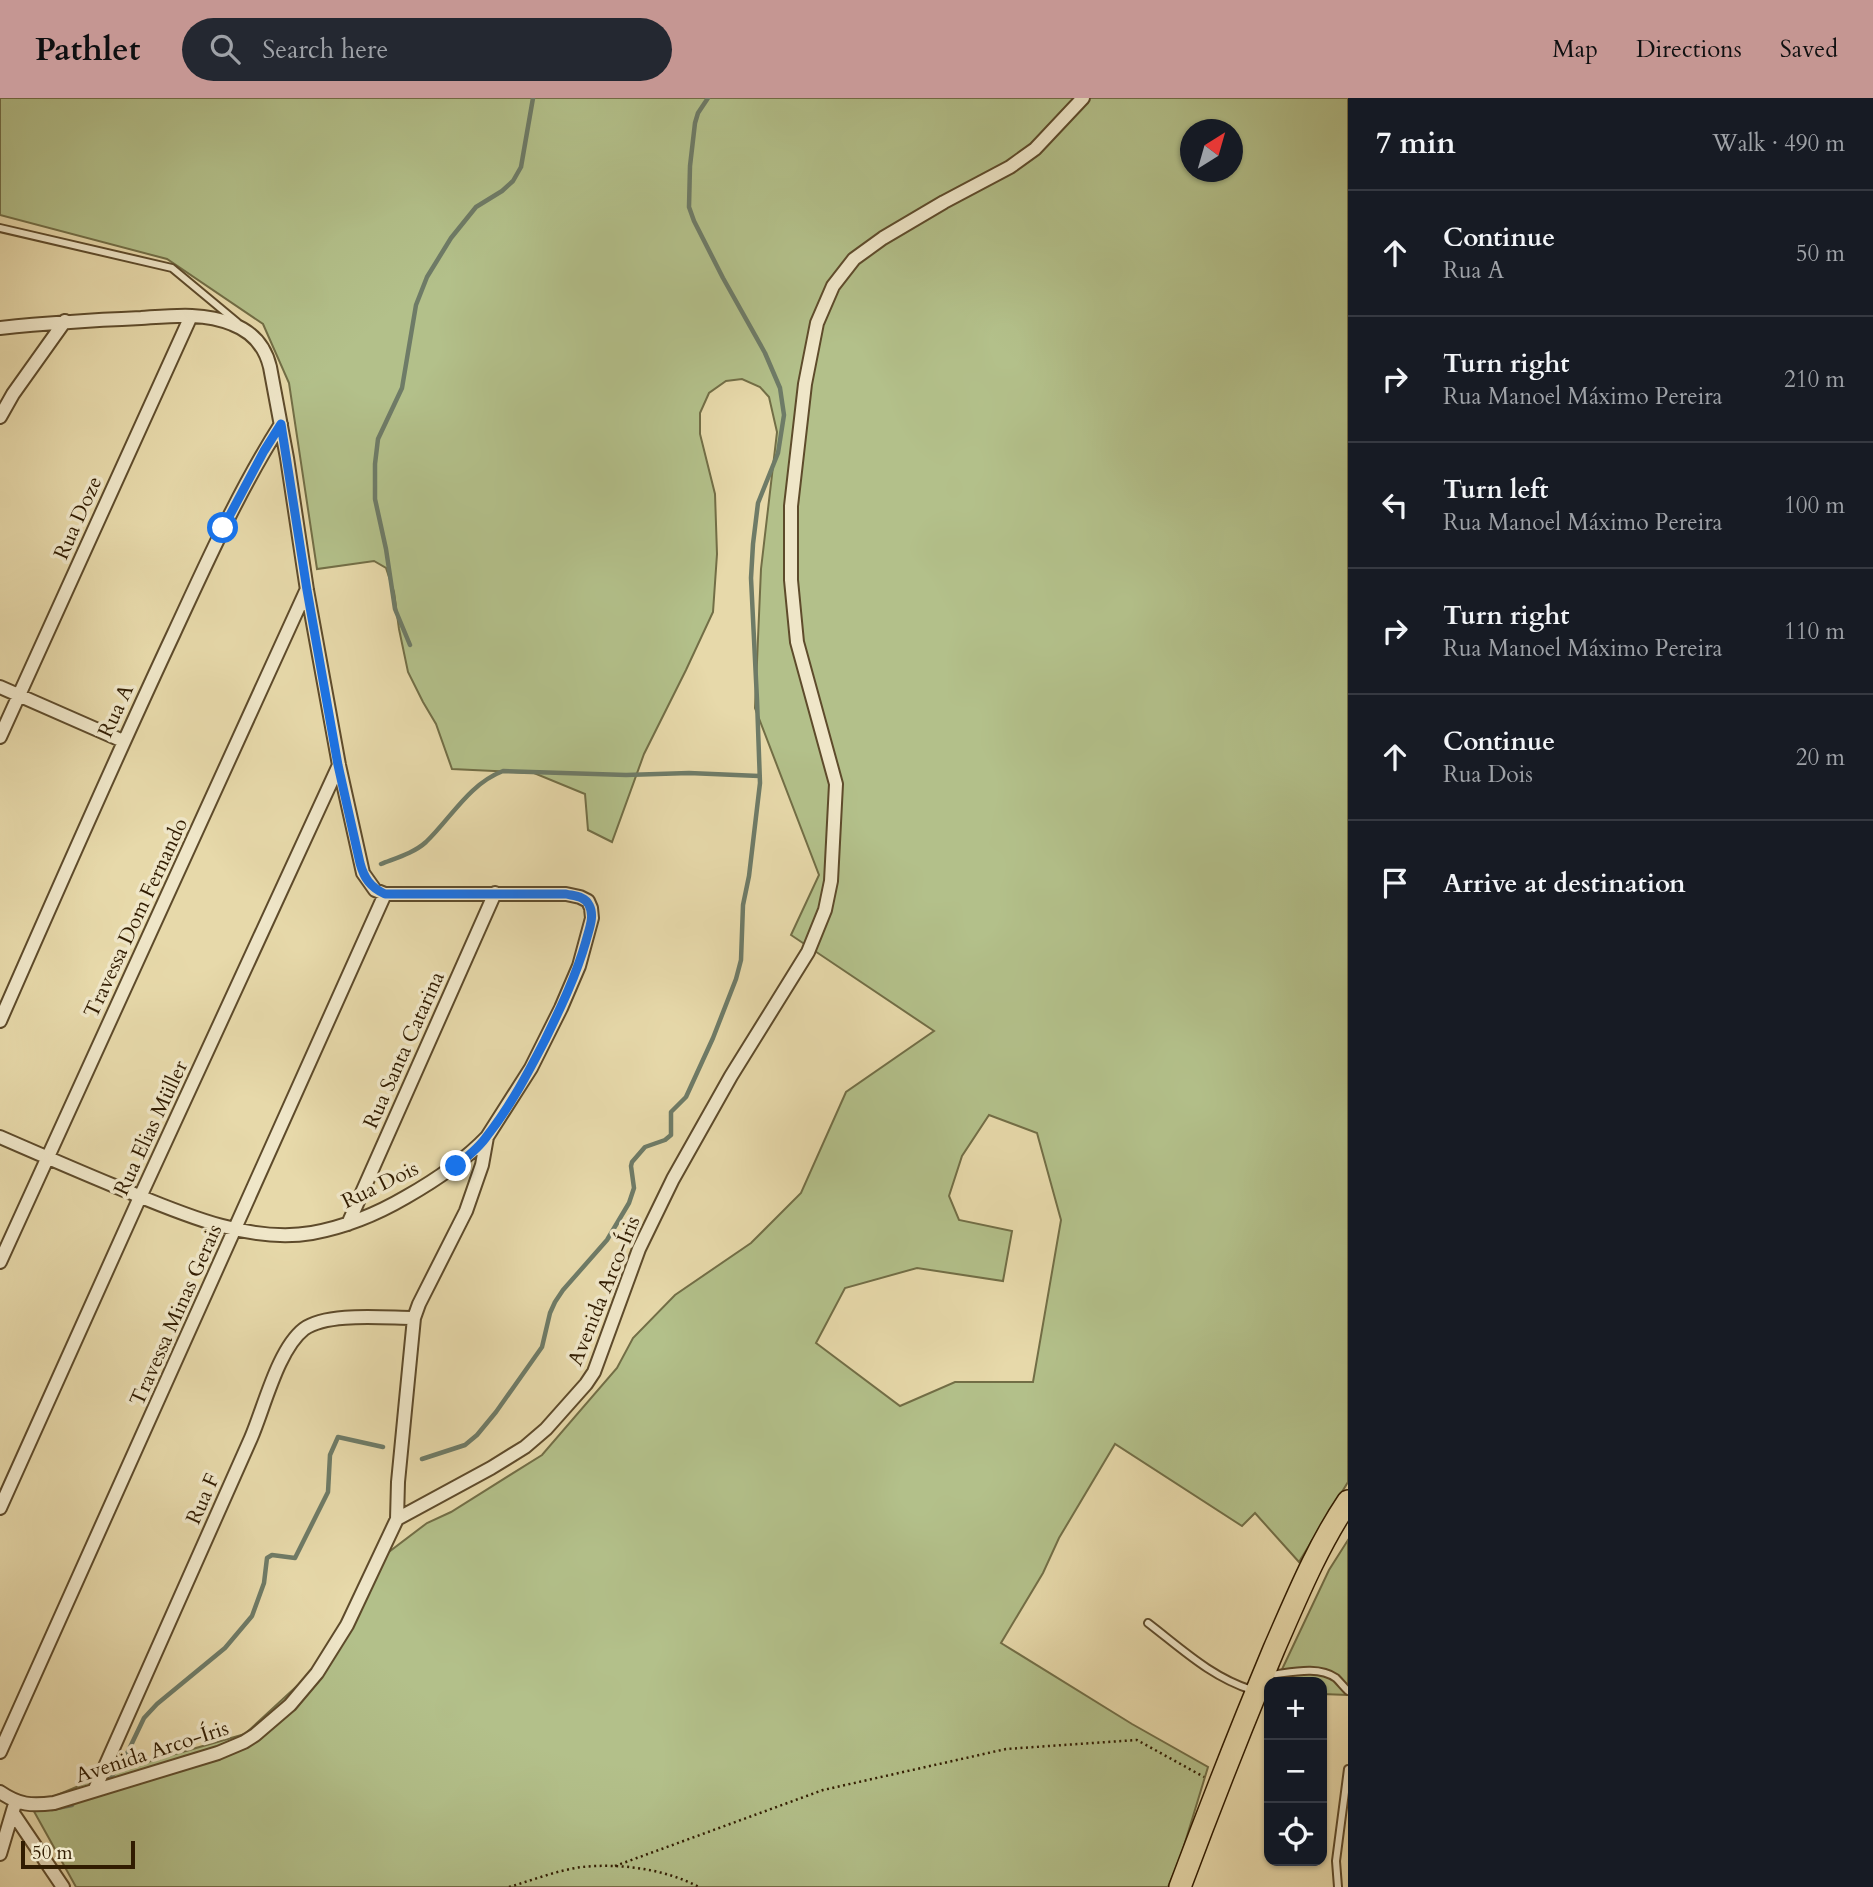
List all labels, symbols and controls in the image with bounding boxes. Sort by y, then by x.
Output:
search box [182,18,672,81]
text: Pathlet [35,27,140,72]
icon: search [206,30,244,68]
text: Search here [262,32,388,67]
text: Map [1552,33,1598,66]
text: Directions [1636,33,1742,66]
text: Saved [1780,33,1838,66]
north arrow [1180,119,1243,182]
text: 7 min [1376,123,1456,164]
text: Walk · 490 m [1712,128,1845,159]
text: Continue [1443,220,1555,255]
icon: ahead [1376,234,1414,272]
text: 50 m [1796,238,1845,269]
text: Rua A [1443,255,1504,286]
text: Turn right [1443,346,1570,381]
icon: right [1376,360,1414,398]
text: 210 m [1784,364,1845,395]
text: Rua Manoel Máximo Pereira [1443,381,1722,412]
street label: Rua Doze [47,472,109,564]
text: Turn left [1443,472,1548,507]
icon: left [1376,486,1414,524]
text: 100 m [1784,490,1845,521]
text: Rua Manoel Máximo Pereira [1443,507,1722,538]
route start [207,512,238,543]
text: Turn right [1443,598,1570,633]
icon: right [1376,612,1414,650]
text: 110 m [1784,616,1845,647]
text: Rua Manoel Máximo Pereira [1443,633,1722,664]
street label: Rua A [91,680,141,742]
text: Continue [1443,724,1555,759]
icon: ahead [1376,738,1414,776]
text: 20 m [1796,742,1845,773]
text: Rua Dois [1443,759,1533,790]
street label: Travessa Dom Fernando [77,813,195,1023]
icon: arrive [1376,864,1414,902]
text: Arrive at destination [1443,866,1686,901]
street label: Rua Santa Catarina [356,967,452,1133]
street label: Rua Elias Müller [107,1055,195,1200]
route end [440,1150,471,1181]
street label: Rua Dois [337,1154,423,1216]
street label: Avenida Arco-Íris [561,1212,647,1370]
street label: Travessa Minas Gerais [123,1219,229,1411]
street label: Rua F [179,1469,227,1529]
map controls [1264,1677,1327,1866]
button: + [1264,1677,1327,1740]
street label: Avenida Arco-Íris [72,1714,232,1790]
button: − [1264,1740,1327,1803]
button: locate [1264,1803,1327,1866]
scale bar [21,1838,135,1870]
text: 50 m [32,1840,73,1866]

